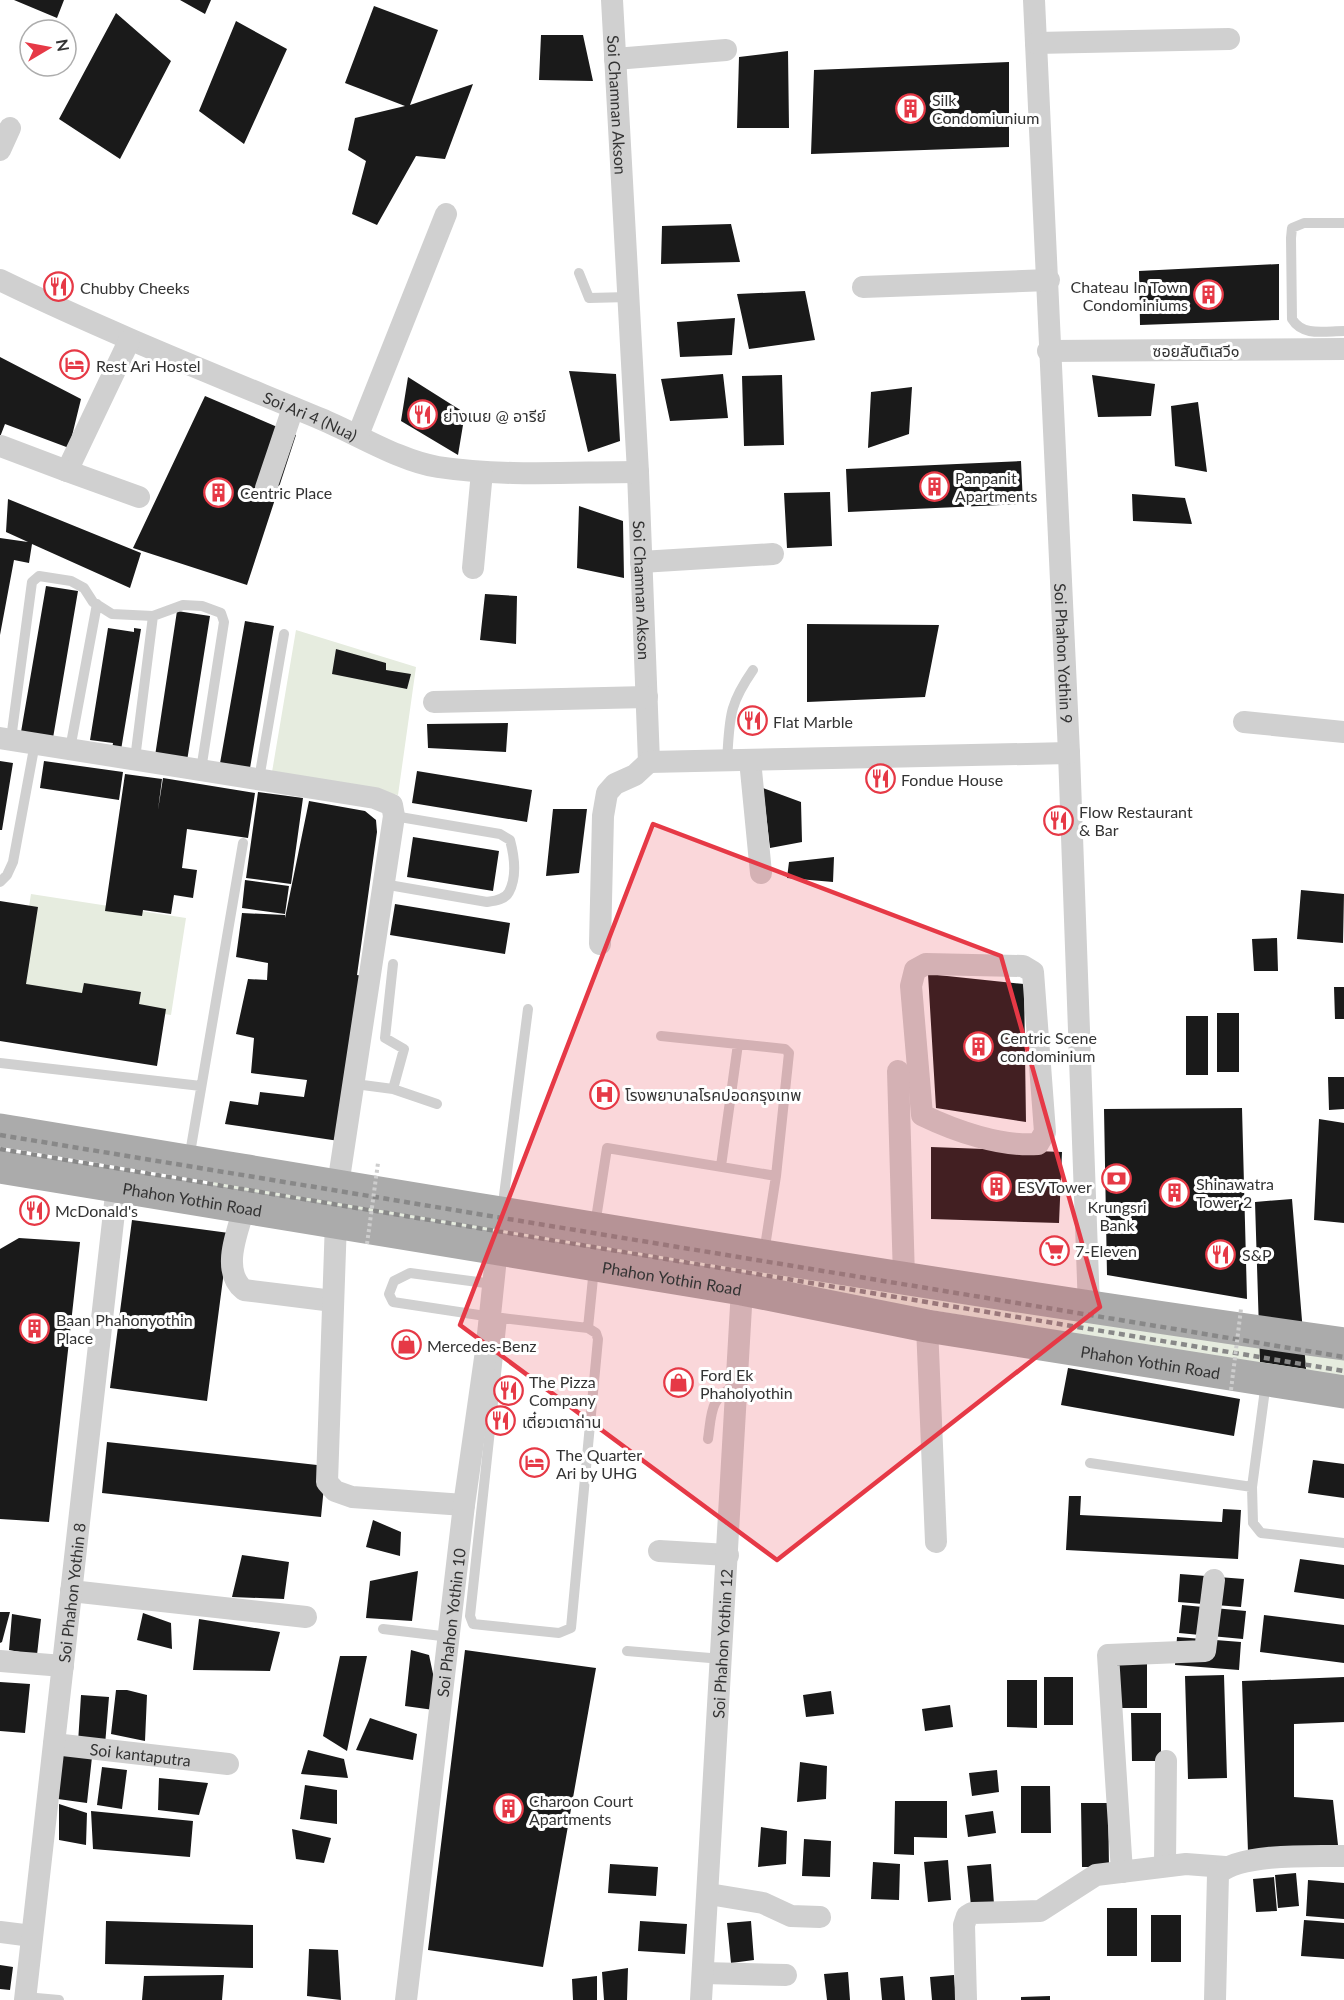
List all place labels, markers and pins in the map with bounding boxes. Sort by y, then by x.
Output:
place label: Silk Condomiunium [932,90,1039,127]
building icon: Silk Condomiunium [895,92,927,124]
restaurant icon: Chubby Cheeks [43,271,75,303]
place label: Chateau In Town Condominiums [1071,277,1188,314]
place label: Chubby Cheeks [80,278,190,297]
building icon: Chateau In Town Condominiums [1193,279,1225,311]
hotel icon: Rest Ari Hostel [59,349,91,381]
place label: Rest Ari Hostel [96,356,201,375]
restaurant icon: ย่างเนย @ อารีย์ [406,399,438,431]
place label: ย่างเนย @ อารีย์ [443,406,546,425]
place label: Panpanit Apartments [955,468,1037,505]
building icon: Panpanit Apartments [918,470,950,502]
building icon: Centric Place [203,476,235,508]
place label: Centric Place [240,483,332,502]
restaurant icon: Flat Marble [736,705,768,737]
place label: Flat Marble [773,712,853,731]
restaurant icon: Fondue House [864,763,896,795]
place label: Fondue House [901,770,1003,789]
place label: Flow Restaurant & Bar [1079,802,1193,839]
restaurant icon: Flow Restaurant & Bar [1042,804,1074,836]
place label: Centric Scene condominium [1000,1028,1097,1065]
building icon: Centric Scene condominium [963,1030,995,1062]
hospital icon: โรงพยาบาลโรคปอดกรุงเทพ [588,1078,620,1110]
place label: โรงพยาบาลโรคปอดกรุงเทพ [625,1085,801,1105]
bank icon: Krungsri Bank [1101,1162,1133,1194]
building icon: ESV Tower [980,1170,1012,1202]
place label: Shinawatra Tower 2 [1196,1174,1274,1211]
building icon: Shinawatra Tower 2 [1159,1176,1191,1208]
place label: ESV Tower [1017,1177,1092,1196]
restaurant icon: McDonald's [18,1194,50,1226]
place label: Krungsri Bank [1087,1197,1147,1234]
place label: McDonald's [55,1201,138,1220]
supermarket icon: 7-Eleven [1038,1234,1070,1266]
restaurant icon: S&P [1205,1238,1237,1270]
place label: 7-Eleven [1075,1241,1137,1260]
place label: S&P [1242,1245,1272,1264]
place label: Baan Phahonyothin Place [56,1310,193,1347]
building icon: Baan Phahonyothin Place [19,1312,51,1344]
shop icon: Mercedes-Benz [390,1329,422,1361]
place label: Mercedes-Benz [427,1336,537,1355]
place label: Ford Ek Phaholyothin [700,1365,793,1402]
shop icon: Ford Ek Phaholyothin [663,1367,695,1399]
place label: The Pizza Company [529,1372,596,1409]
restaurant icon: The Pizza Company [492,1374,524,1406]
restaurant icon: เตี๋ยวเตาถ่าน [485,1405,517,1437]
place label: เตี๋ยวเตาถ่าน [522,1411,601,1431]
place label: The Quarter Ari by UHG [556,1445,642,1482]
hotel icon: The Quarter Ari by UHG [519,1447,551,1479]
place label: Charoon Court Apartments [529,1791,634,1828]
building icon: Charoon Court Apartments [492,1793,524,1825]

